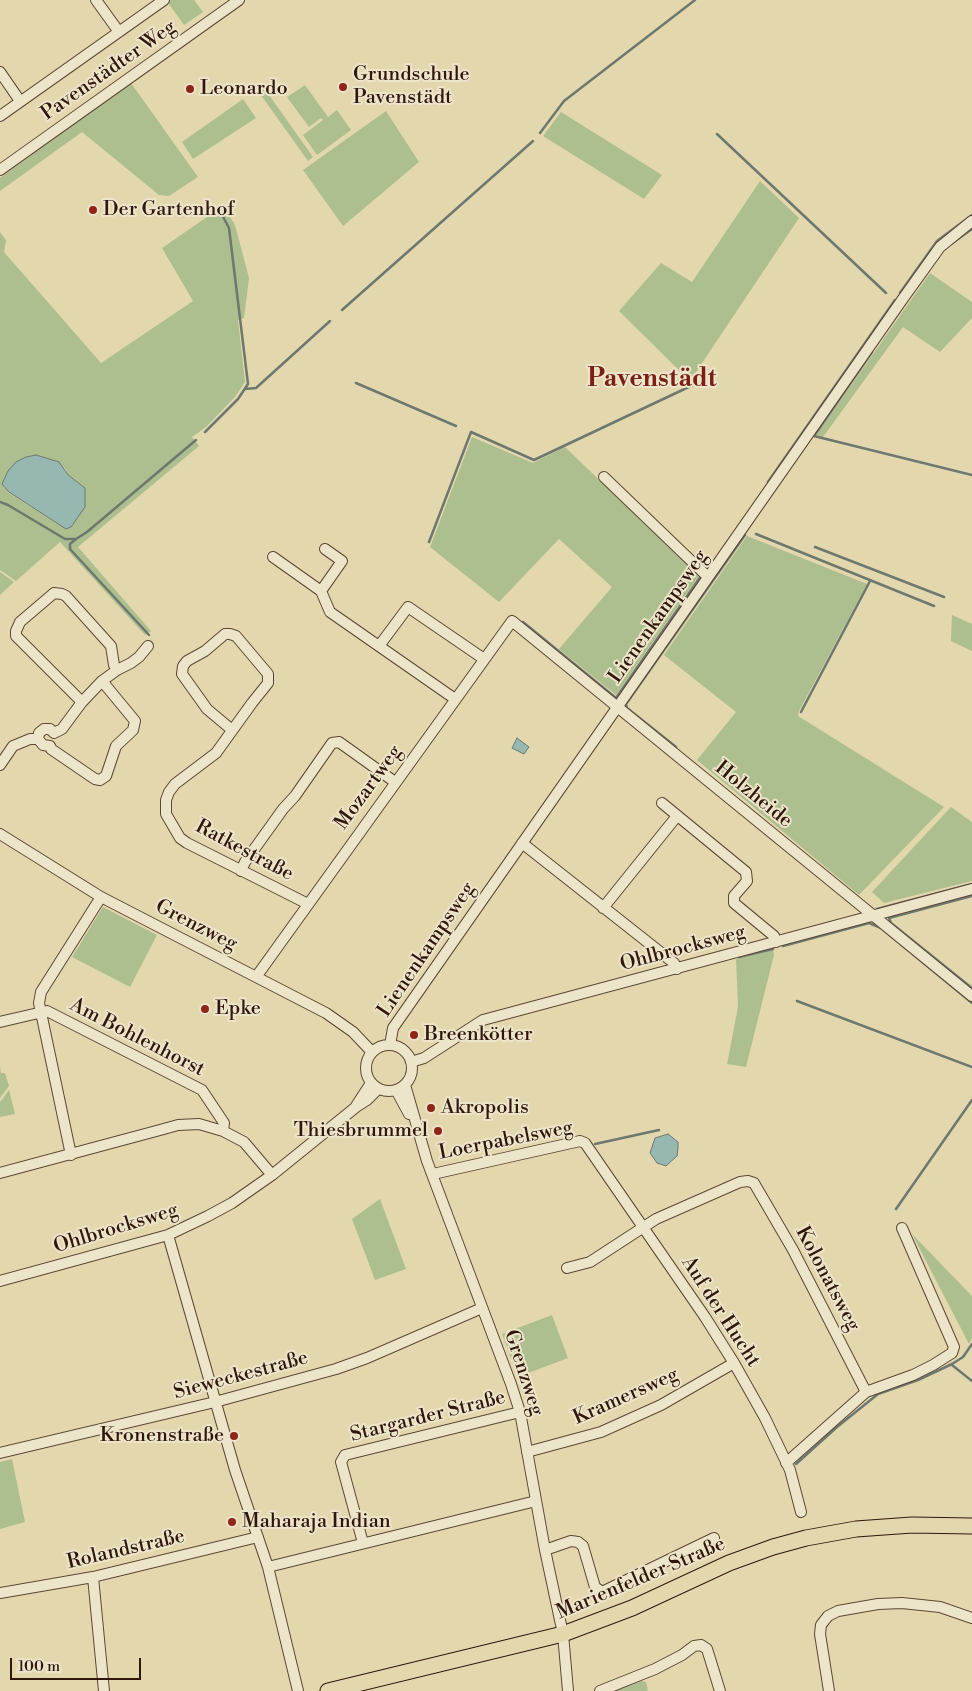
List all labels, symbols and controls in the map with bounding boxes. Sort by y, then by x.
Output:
street label: Pavenstädter Weg [37,16,181,126]
place label: Grundschule Pavenstädt [353,63,470,110]
place label: Leonardo [200,77,288,101]
marker: Grundschule Pavenstädt [337,81,349,93]
marker: Leonardo [184,83,196,95]
place label: Der Gartenhof [103,198,234,222]
marker: Der Gartenhof [87,204,99,216]
district label: Pavenstädt [587,365,717,395]
street label: Lienenkampsweg [604,546,714,688]
street label: Mozartweg [330,741,408,835]
street label: Holzheide [709,756,797,834]
street label: Ratkestraße [191,815,297,887]
street label: Lienenkampsweg [373,878,481,1022]
street label: Grenzweg [151,895,241,957]
street label: Ohlbrocksweg [618,921,748,977]
street label: Am Bohlenhorst [65,994,209,1082]
place label: Epke [215,997,261,1021]
marker: Epke [199,1003,211,1015]
place label: Breenkötter [424,1023,533,1047]
marker: Breenkötter [408,1029,420,1041]
place label: Akropolis [441,1096,529,1120]
marker: Akropolis [425,1102,437,1114]
street label: Loerpabelsweg [437,1116,575,1166]
place label: Thiesbrummel [294,1119,428,1143]
marker: Thiesbrummel [432,1125,444,1137]
street label: Ohlbrocksweg [51,1199,181,1259]
street label: Kolonatsweg [789,1223,865,1335]
street label: Auf der Hucht [675,1252,765,1372]
street label: Grenzweg [498,1327,548,1419]
street label: Sieweckestraße [171,1346,311,1406]
street label: Kramersweg [570,1363,682,1431]
street label: Stargarder Straße [348,1386,508,1448]
place label: Kronenstraße [100,1424,224,1448]
marker: Kronenstraße [228,1430,240,1442]
place label: Maharaja Indian [242,1510,391,1534]
marker: Maharaja Indian [226,1516,238,1528]
street label: Rolandstraße [65,1525,187,1575]
street label: Marienfelder Straße [553,1533,729,1625]
scale bar [12,1648,144,1680]
text: 100 m [18,1657,60,1676]

